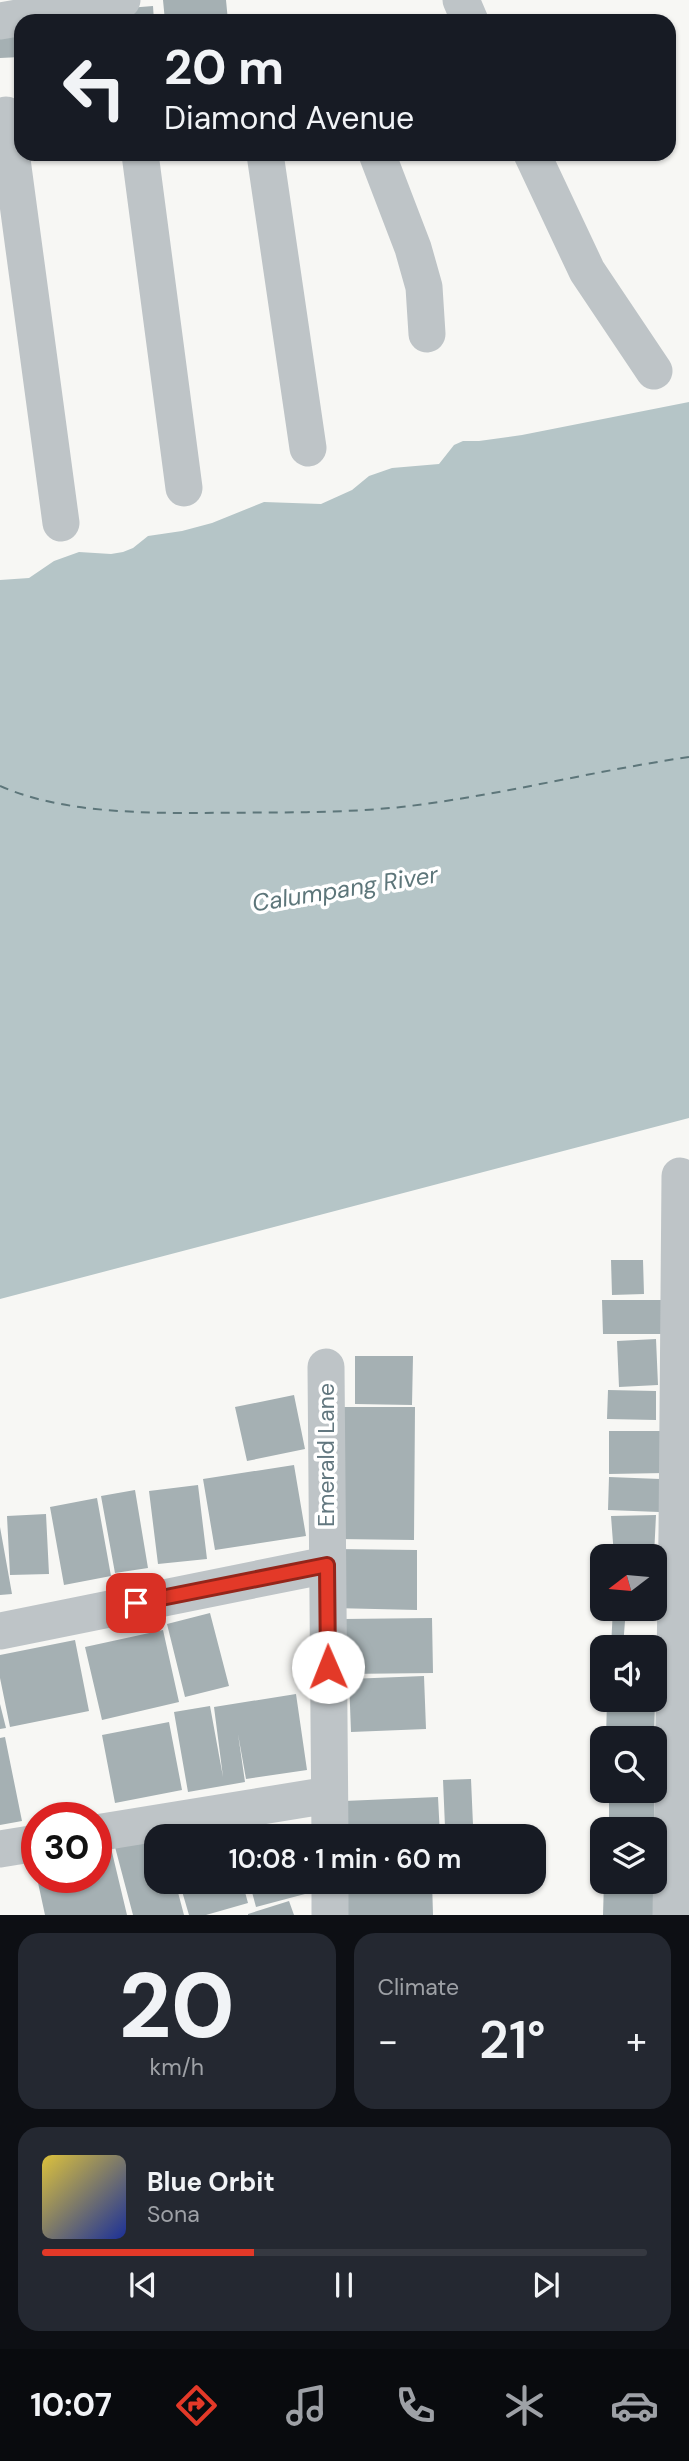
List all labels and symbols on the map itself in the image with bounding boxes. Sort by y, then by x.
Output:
water label: Calumpang River [250,858,441,919]
street label: Emerald Lane [311,1383,341,1527]
north arrow [590,1544,667,1620]
pin [106,1573,166,1633]
position arrow [291,1630,365,1704]
speed limit sign: 30 [21,1802,112,1893]

